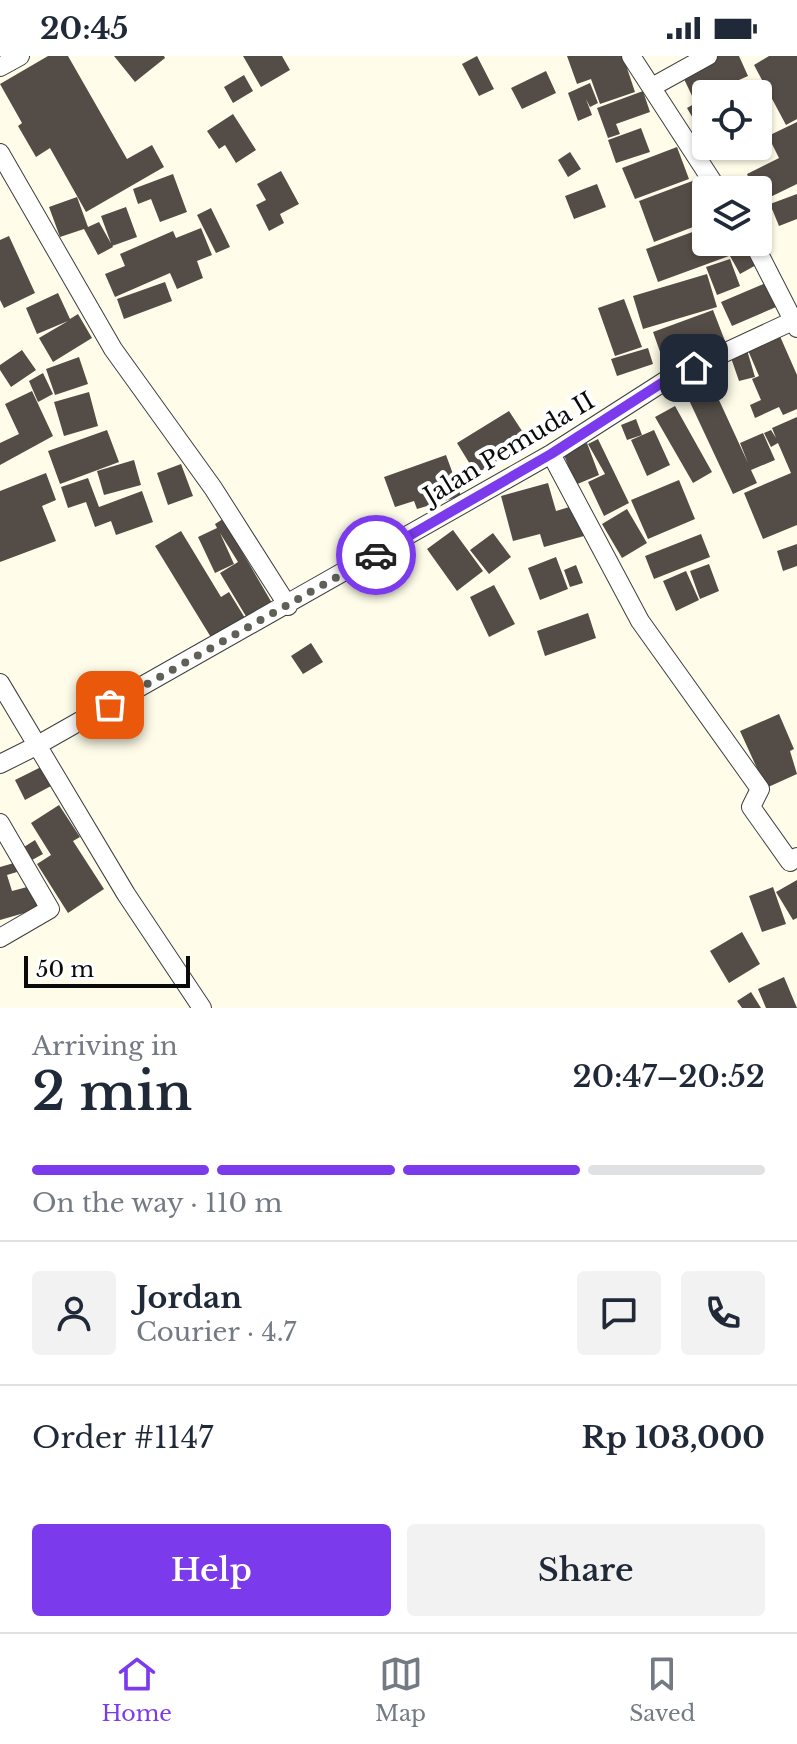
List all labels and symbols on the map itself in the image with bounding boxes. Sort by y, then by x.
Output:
pin [660,334,728,402]
street label: Jalan Pemuda II [416,386,600,512]
courier [336,515,416,595]
pin [76,671,144,739]
scale bar [24,952,190,988]

